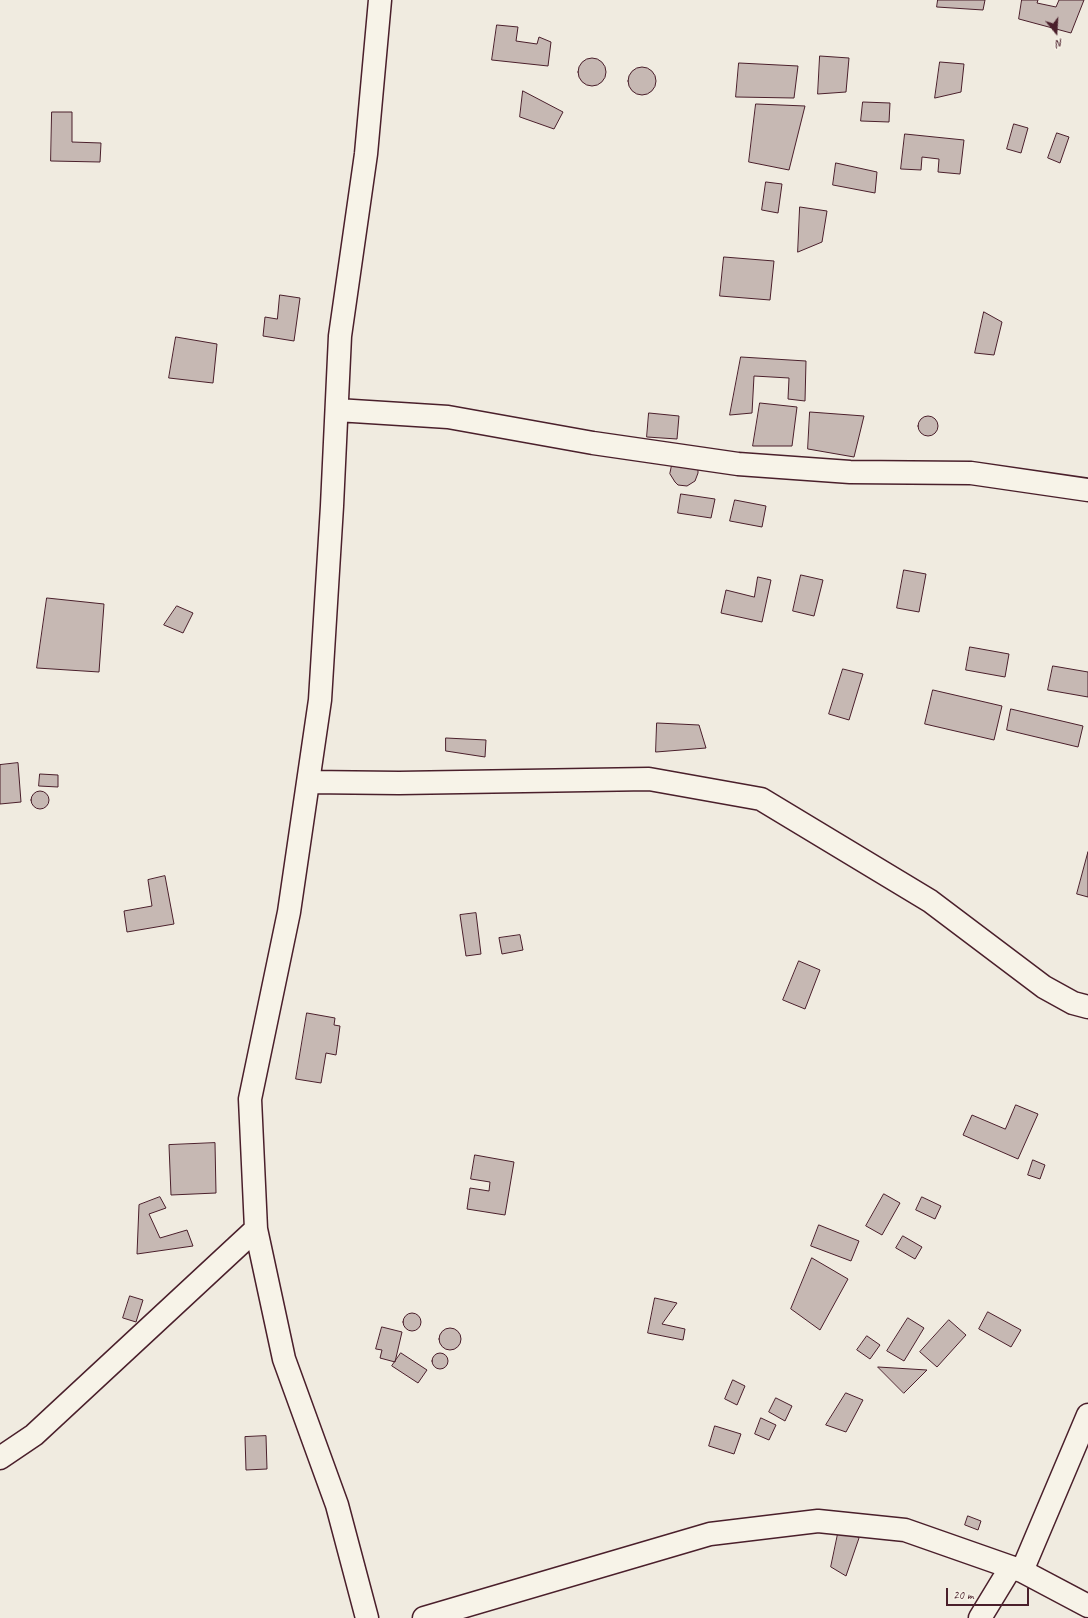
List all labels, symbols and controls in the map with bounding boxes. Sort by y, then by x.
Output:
north arrow [1036,12,1076,52]
text: N [1054,36,1065,51]
scale bar [948,1580,1031,1606]
text: 20 m [953,1587,973,1603]

